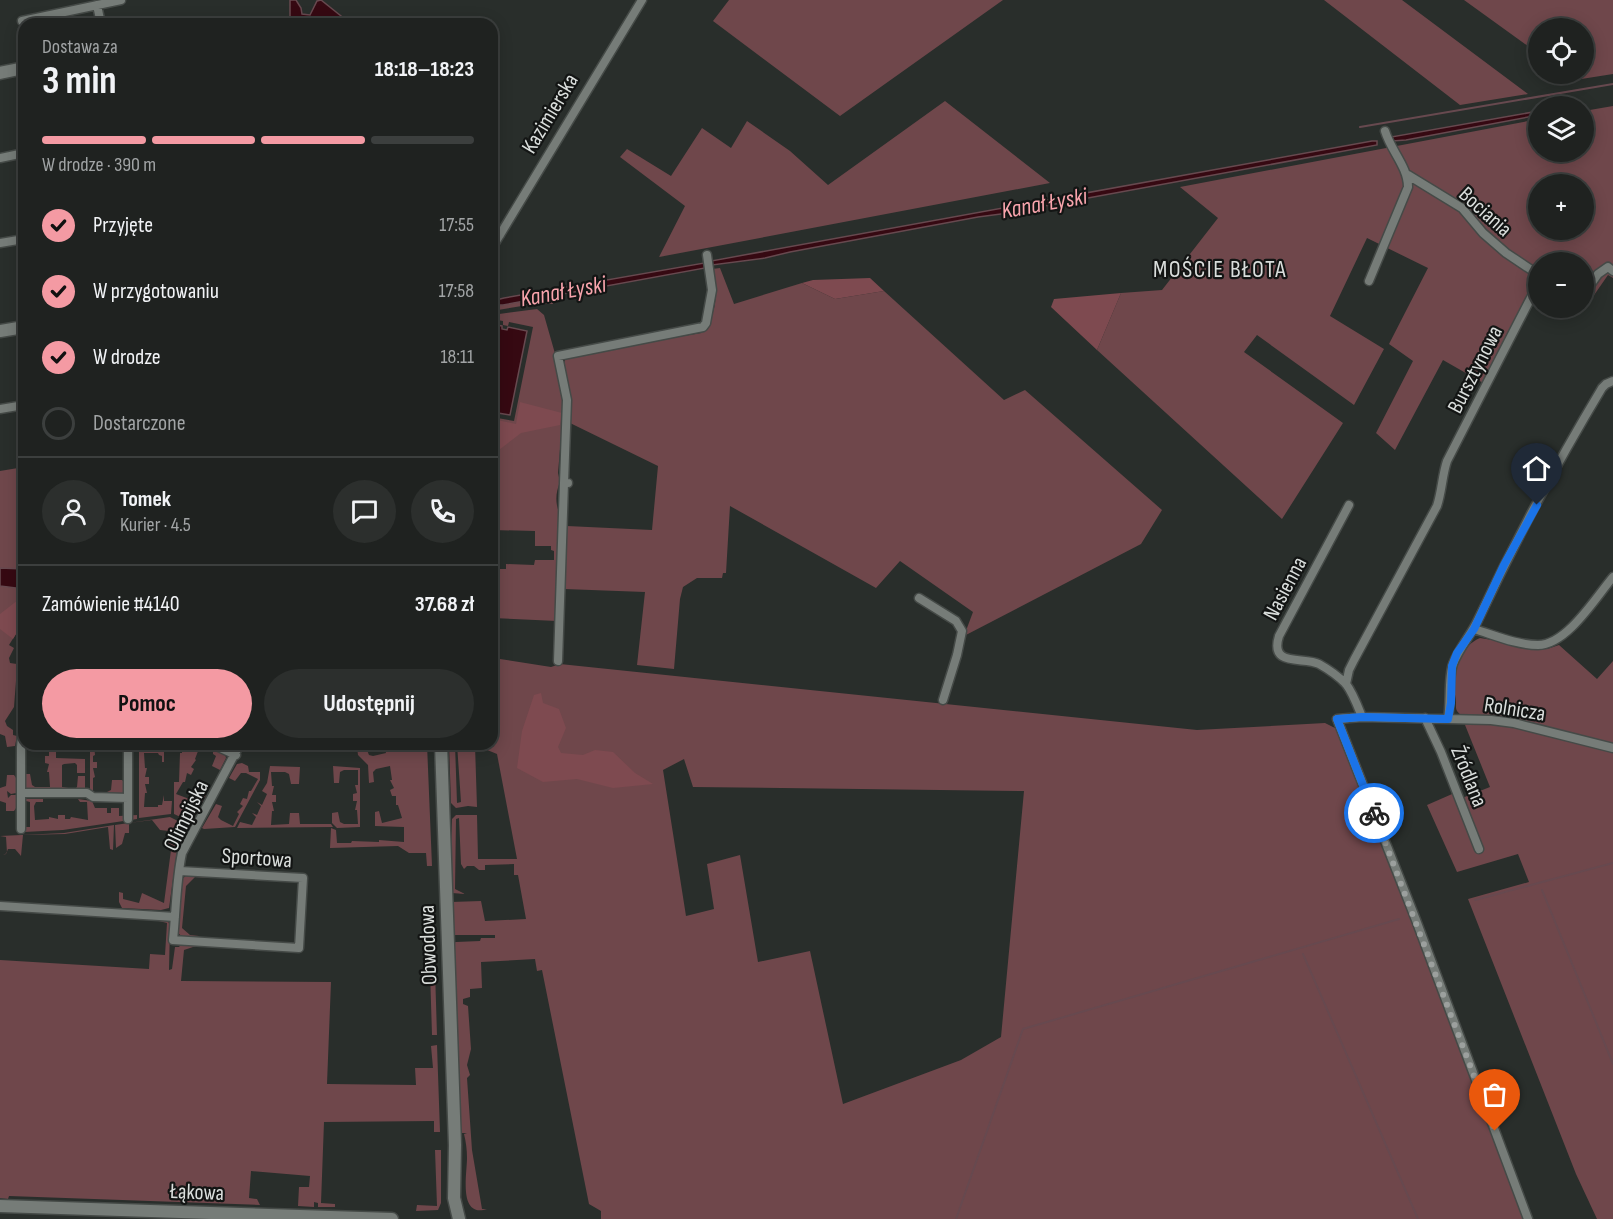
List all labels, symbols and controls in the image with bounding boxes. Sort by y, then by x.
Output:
map controls [1528,18,1594,318]
button: locate [1528,18,1594,84]
text: Dostawa za [42,35,118,59]
text: 18:18–18:23 [375,56,474,83]
text: 3 min [42,58,117,105]
street label: Kazimierska [516,69,585,158]
button: layers [1528,96,1594,162]
text: W drodze · 390 m [42,153,156,177]
button: + [1528,174,1594,240]
street label: Bociania [1453,181,1517,243]
water label: Kanał Łyski [999,182,1090,225]
icon: check [42,209,75,242]
text: Przyjęte [93,212,153,239]
text: 17:55 [439,213,474,237]
button: − [1528,252,1594,318]
district label: MOŚCIE BŁOTA [1153,255,1287,284]
water label: Kanał Łyski [518,270,609,313]
icon: check [42,275,75,308]
text: W przygotowaniu [93,278,219,305]
text: 17:58 [439,279,474,303]
street label: Bursztynowa [1442,321,1509,418]
icon: check [42,341,75,374]
text: W drodze [93,344,161,371]
text: 18:11 [440,345,474,369]
text: Dostarczone [93,410,186,437]
pin [1511,443,1562,505]
icon: home [1520,452,1553,485]
button: person [42,480,105,543]
button: chat [333,480,396,543]
button: phone [411,480,474,543]
text: Tomek [120,486,171,513]
text: Kurier · 4.5 [120,513,191,537]
street label: Nasienna [1257,552,1313,625]
text: Zamówienie #4140 [42,591,180,618]
text: 37.68 zł [415,591,474,618]
button: Pomoc [42,669,252,738]
button: Udostępnij [264,669,474,738]
street label: Rolnicza [1482,691,1547,728]
street label: Źródlana [1444,742,1493,811]
street label: Olimpijska [158,776,215,856]
courier [1344,783,1404,843]
icon: bike [1358,797,1391,830]
street label: Sportowa [221,843,293,874]
street label: Obwodowa [414,904,443,985]
pin [1469,1069,1520,1131]
icon: bag [1478,1078,1511,1111]
street label: Łąkowa [168,1178,225,1207]

